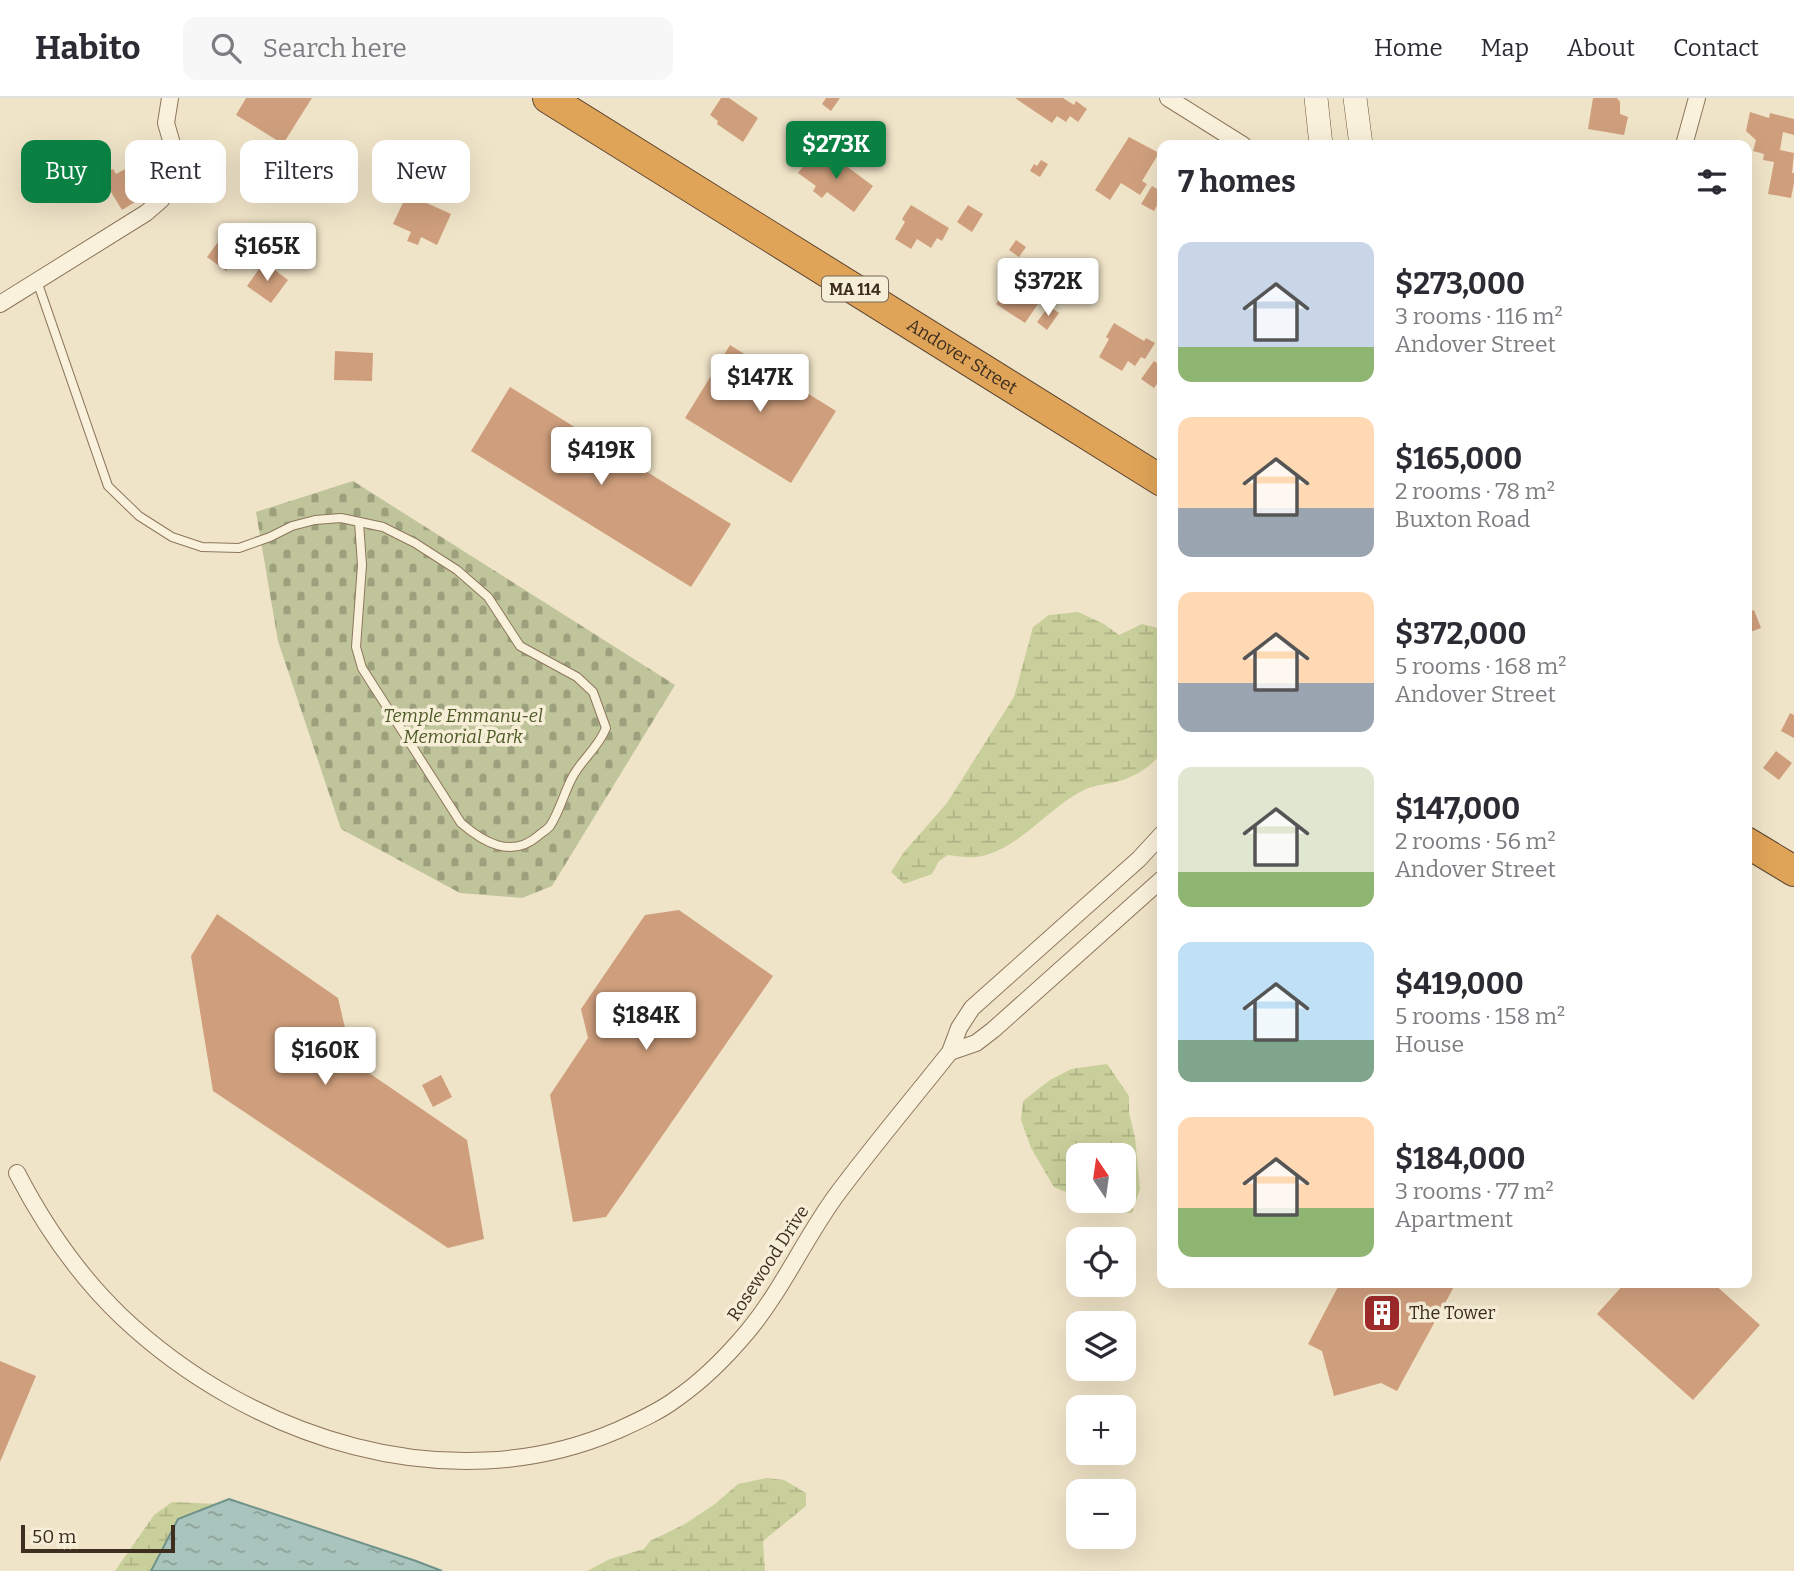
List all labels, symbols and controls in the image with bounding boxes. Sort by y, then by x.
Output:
search box [183,17,673,80]
text: Habito [35,28,141,68]
icon: search [207,29,245,67]
text: Search here [263,33,407,64]
text: Home [1374,34,1443,62]
text: Map [1481,34,1529,62]
text: About [1567,34,1635,62]
text: Contact [1673,34,1759,62]
pin: $273K [787,122,885,181]
text: $273K [802,130,870,158]
chip: Buy [21,140,111,203]
chip: Rent [125,140,226,203]
chip: Filters [240,140,358,203]
chip: New [372,140,470,203]
icon: filters [1693,163,1731,201]
text: 7 homes [1178,164,1296,200]
pin: $165K [218,223,316,283]
text: $165K [234,232,300,260]
pin: $372K [999,258,1097,318]
text: $273,000 [1395,266,1525,302]
text: $372K [1014,267,1082,295]
icon: home [1234,270,1318,354]
road number: MA 114 [822,276,888,302]
text: 3 rooms · 116 m² [1395,302,1563,330]
street label: Andover Street [903,314,1022,399]
text: Andover Street [1395,330,1556,358]
pin: $147K [711,354,809,414]
text: $147K [727,363,793,391]
pin: $419K [552,428,650,487]
text: $419K [567,436,635,464]
text: $165,000 [1395,441,1522,477]
icon: home [1234,445,1318,529]
text: 2 rooms · 78 m² [1395,477,1555,505]
text: Buxton Road [1395,505,1530,533]
text: $372,000 [1395,616,1527,652]
icon: home [1234,620,1318,704]
text: 5 rooms · 168 m² [1395,652,1566,680]
text: Andover Street [1395,680,1556,708]
park label: Temple Emmanu-el Memorial Park [383,705,543,748]
text: $147,000 [1395,791,1520,827]
icon: home [1234,795,1318,879]
text: 2 rooms · 56 m² [1395,827,1556,855]
text: Andover Street [1395,855,1556,883]
text: $419,000 [1395,966,1524,1002]
icon: home [1234,970,1318,1054]
pin: $184K [597,992,695,1052]
text: $184K [612,1001,680,1029]
text: 5 rooms · 158 m² [1395,1002,1565,1030]
pin: $160K [276,1028,374,1087]
text: House [1395,1030,1464,1058]
text: $160K [291,1036,359,1064]
text: $184,000 [1395,1141,1526,1177]
north arrow [1066,1143,1136,1213]
map controls [1066,1143,1136,1549]
icon: home [1234,1145,1318,1229]
text: 3 rooms · 77 m² [1395,1177,1554,1205]
street label: Rosewood Drive [722,1201,814,1325]
text: Apartment [1395,1205,1513,1233]
button: locate [1066,1227,1136,1297]
building icon: The Tower [1361,1292,1403,1334]
place label: The Tower [1409,1302,1496,1324]
button: layers [1066,1311,1136,1381]
button: + [1066,1395,1136,1465]
button: − [1066,1479,1136,1549]
scale bar [21,1522,175,1554]
text: 50 m [32,1525,76,1548]

